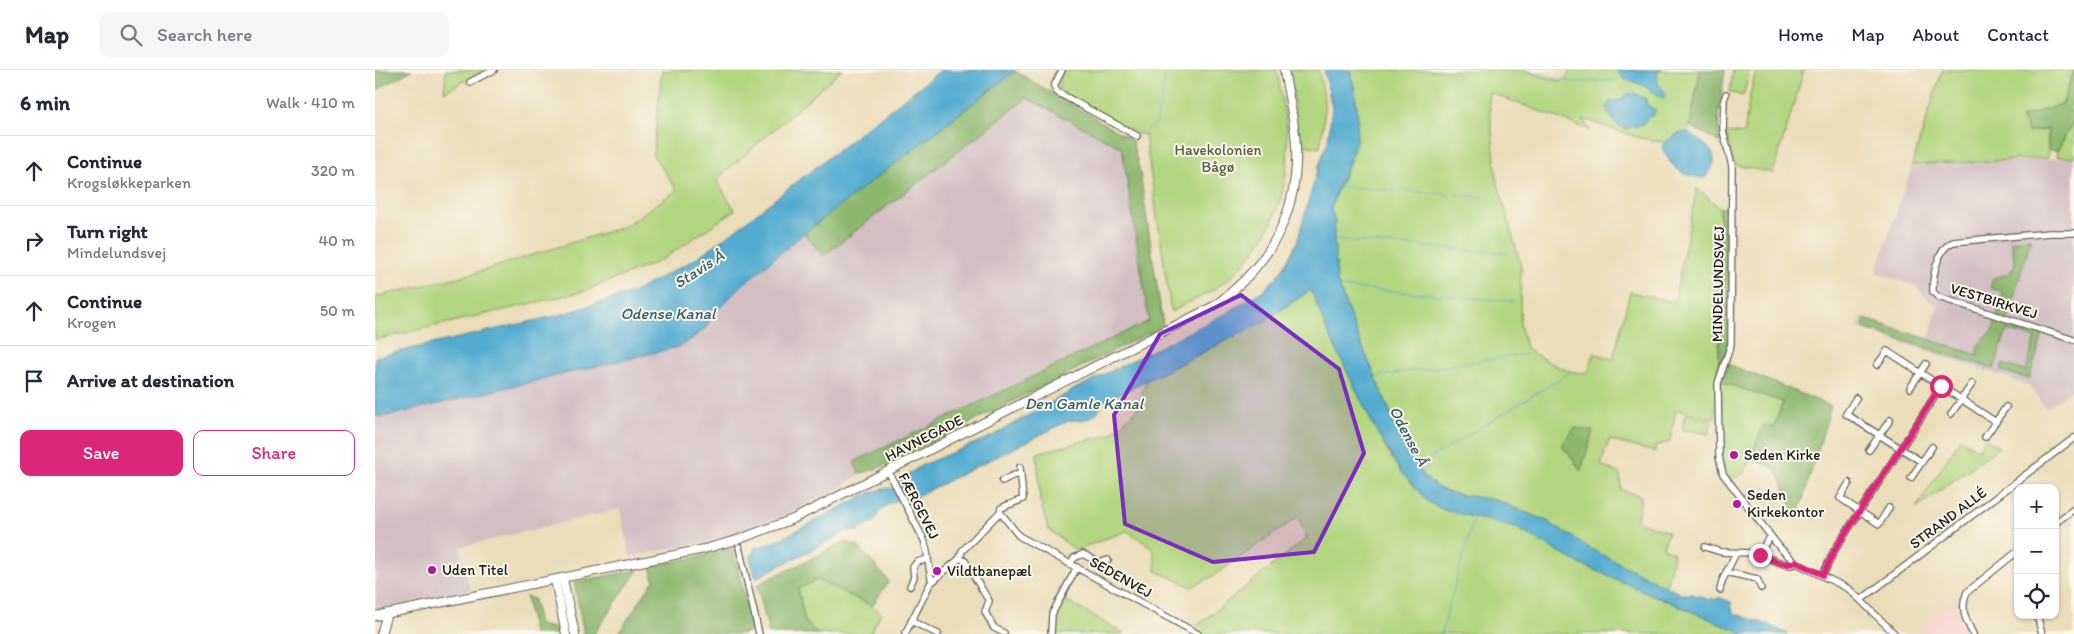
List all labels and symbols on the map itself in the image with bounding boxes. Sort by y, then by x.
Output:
park label: Havekolonien Bågø [1175,141,1261,176]
street label: MINDELUNDSVEJ [1708,226,1728,342]
water label: Stavis Å [670,245,728,292]
street label: VESTBIRKVEJ [1948,279,2040,323]
water label: Odense Kanal [620,304,717,323]
route start [1930,375,1953,398]
water label: Den Gamle Kanal [1025,394,1145,413]
water label: Odense Å [1385,403,1433,470]
street label: HAVNEGADE [882,411,966,465]
place label: Seden Kirke [1744,446,1820,464]
marker: Seden Kirke [1728,449,1740,461]
street label: FÆRGEVEJ [895,470,943,542]
street label: STRAND ALLÉ [1906,483,1990,553]
place label: Seden Kirkekontor [1747,486,1824,521]
marker: Seden Kirkekontor [1731,498,1743,510]
route end [1749,544,1772,567]
street label: SEDENVEJ [1087,552,1155,602]
place label: Uden Titel [442,561,509,579]
place label: Vildtbanepæl [947,562,1032,580]
marker: Uden Titel [426,564,438,576]
marker: Vildtbanepæl [931,565,943,577]

